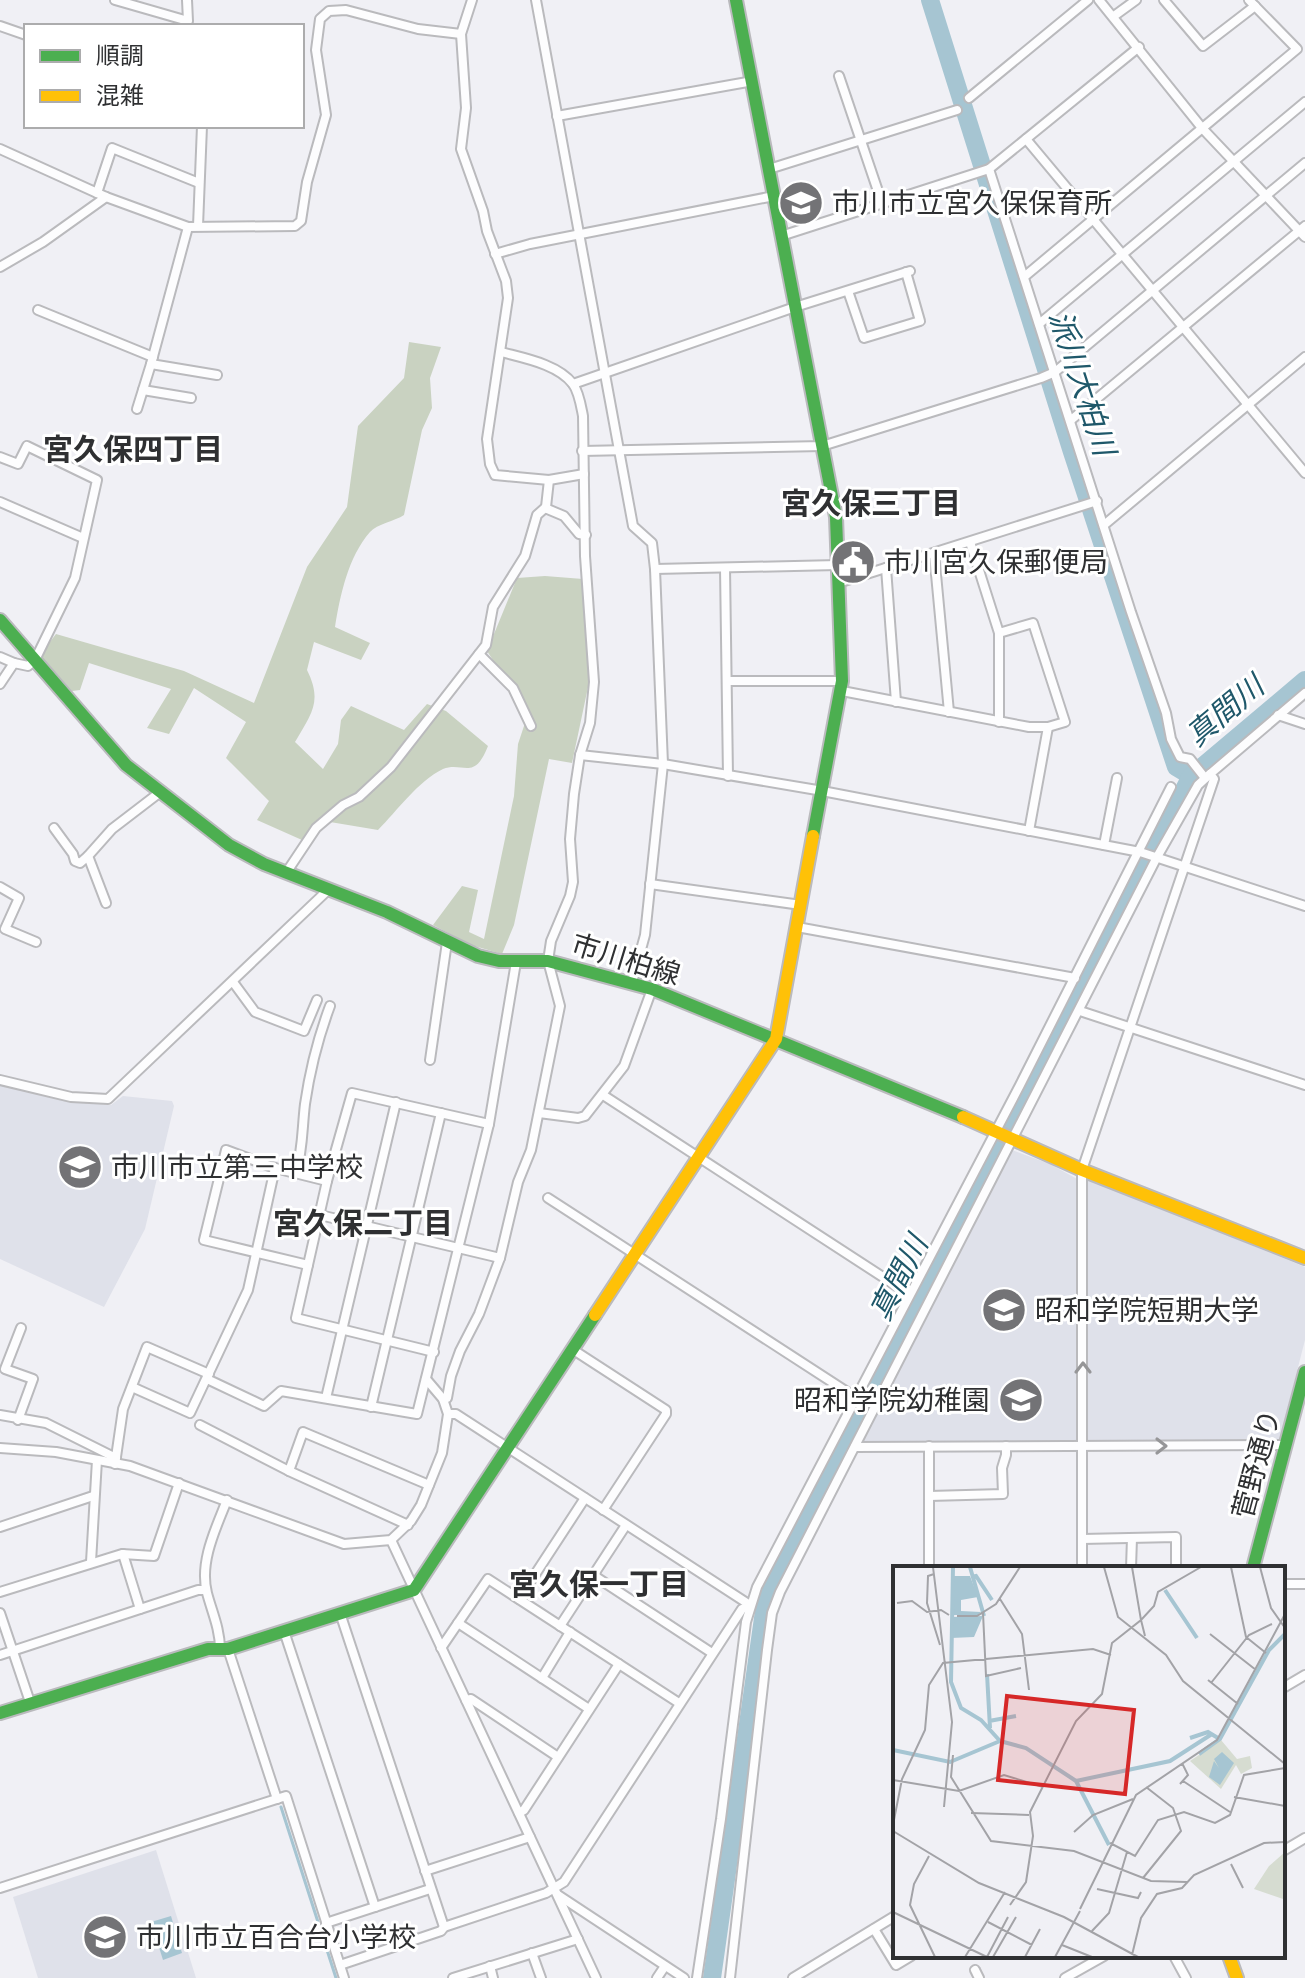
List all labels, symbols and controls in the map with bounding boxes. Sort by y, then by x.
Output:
legend [24,24,304,128]
text: 順調 [96,38,144,71]
text: 混雑 [96,78,144,111]
school or university icon: 市川市立宮久保保育所 [777,179,825,227]
place label: 市川市立宮久保保育所 [832,183,1112,221]
water label: 派川大柏川 [1041,305,1127,463]
district label: 宮久保四丁目 [43,428,223,469]
district label: 宮久保三丁目 [781,482,961,523]
public building icon: 市川宮久保郵便局 [829,538,877,586]
place label: 市川宮久保郵便局 [884,542,1108,580]
water label: 真間川 [1176,663,1274,754]
street label: 市川柏線 [567,923,685,993]
school or university icon: 市川市立第三中学校 [56,1143,104,1191]
place label: 市川市立第三中学校 [111,1147,363,1185]
district label: 宮久保二丁目 [273,1202,453,1243]
water label: 真間川 [859,1225,938,1327]
school or university icon: 昭和学院短期大学 [980,1286,1028,1334]
place label: 昭和学院短期大学 [1035,1290,1259,1328]
one-way arrow [1074,1361,1092,1374]
school or university icon: 昭和学院幼稚園 [997,1376,1045,1424]
place label: 昭和学院幼稚園 [794,1380,990,1418]
street label: 菅野通り [1222,1405,1288,1523]
one-way arrow [1155,1437,1168,1455]
district label: 宮久保一丁目 [509,1563,689,1604]
inset map [893,1566,1285,1958]
school or university icon: 市川市立百合台小学校 [81,1913,129,1961]
place label: 市川市立百合台小学校 [136,1917,416,1955]

